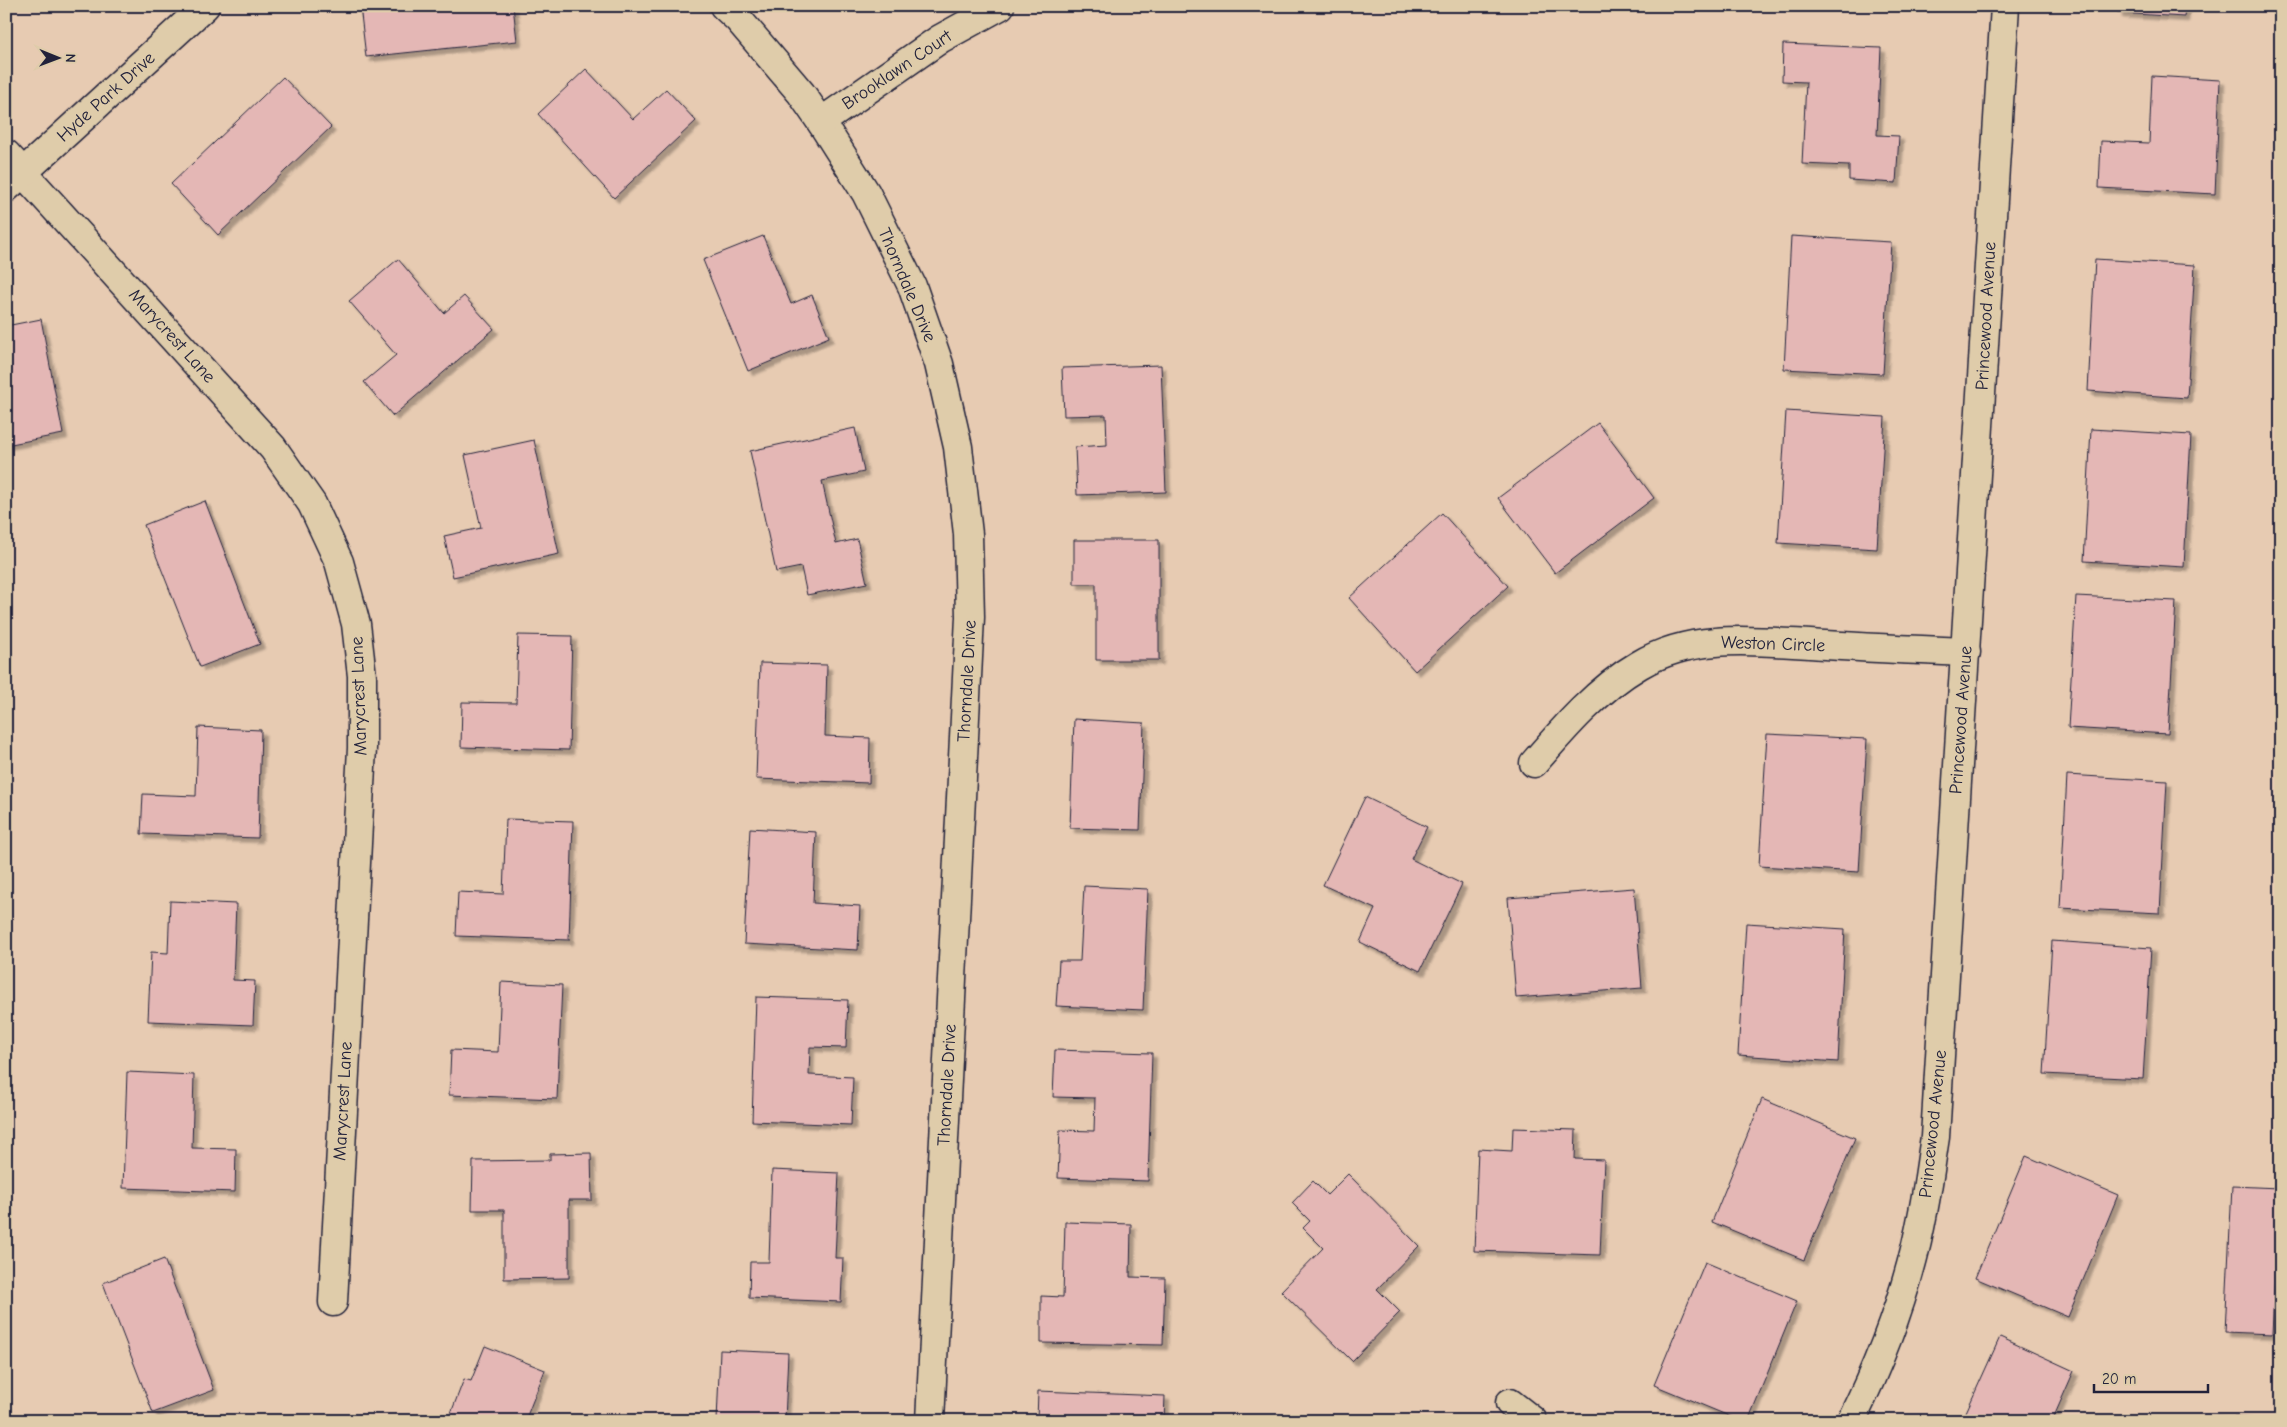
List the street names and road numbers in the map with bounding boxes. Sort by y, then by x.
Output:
street label: Brooklawn Court [838,25,957,114]
street label: Hyde Park Drive [53,48,159,146]
street label: Thorndale Drive [873,225,941,345]
street label: Princewood Avenue [1972,241,2000,391]
street label: Marycrest Lane [124,285,220,387]
street label: Thorndale Drive [953,619,981,743]
street label: Weston Circle [1720,632,1826,656]
street label: Marycrest Lane [346,636,372,756]
street label: Princewood Avenue [1945,645,1977,795]
street label: Thorndale Drive [933,1023,961,1147]
street label: Marycrest Lane [329,1041,357,1161]
street label: Princewood Avenue [1915,1049,1951,1199]

